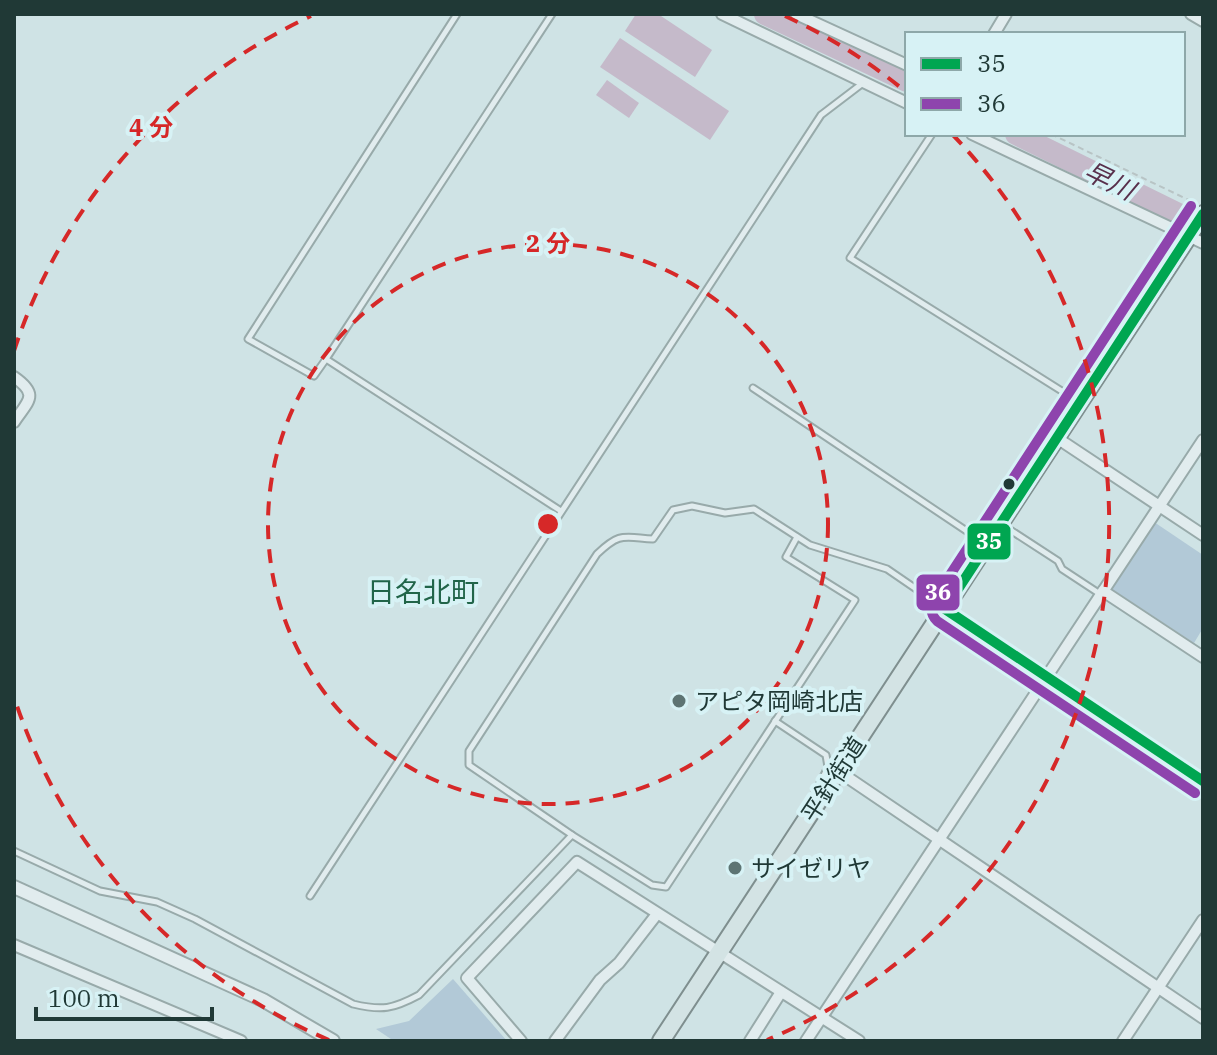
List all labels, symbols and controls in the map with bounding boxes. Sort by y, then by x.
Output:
legend [905,32,1185,136]
text: 35 [977,47,1006,79]
text: 36 [977,87,1006,119]
text: 4 分 [129,111,173,143]
water label: 早川 [1079,153,1144,208]
text: 2 分 [526,227,570,259]
unlabelled marker [1001,476,1017,492]
centre of rings [534,510,562,538]
line badge: 35 [966,522,1012,561]
text: 35 [976,526,1002,555]
district label: 日名北町 [367,573,479,610]
line badge: 36 [915,573,961,612]
text: 36 [925,577,951,606]
place label: アピタ岡崎北店 [695,685,863,717]
marker: アピタ岡崎北店 [670,692,688,710]
street label: 平針街道 [793,730,873,828]
place label: サイゼリヤ [751,852,871,884]
marker: サイゼリヤ [726,859,744,877]
scale bar [36,971,212,1021]
text: 100 m [48,982,120,1014]

